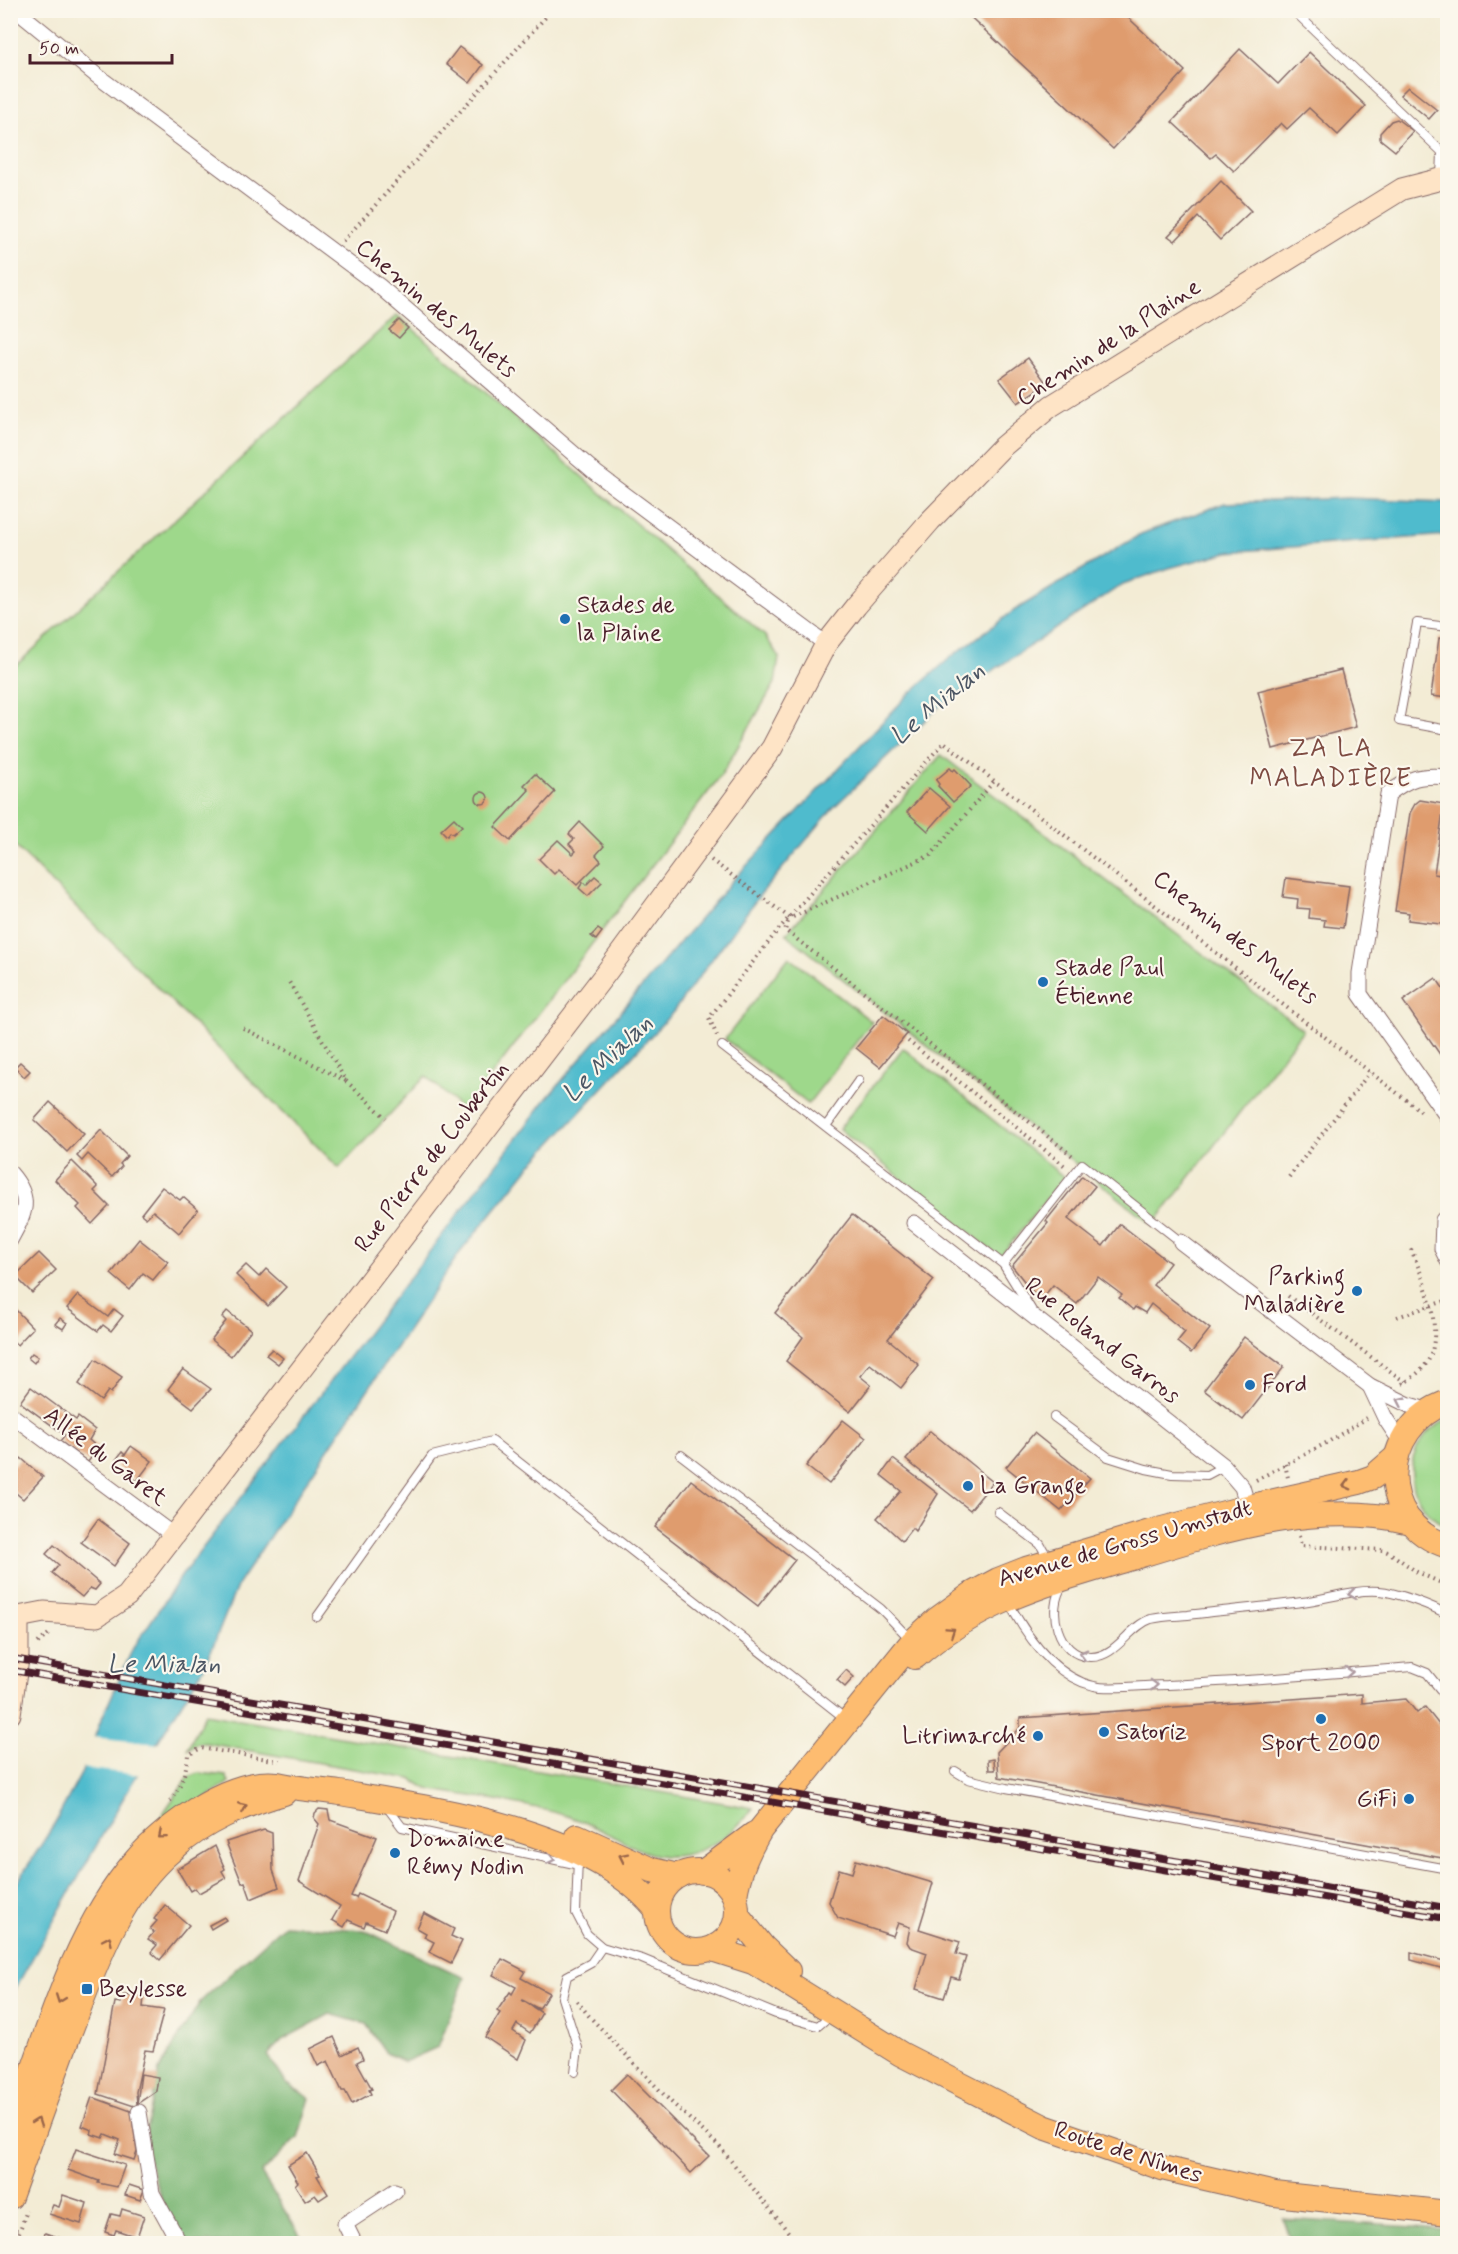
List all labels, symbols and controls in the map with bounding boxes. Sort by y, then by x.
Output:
scale bar [30,27,172,65]
text: 50 m [39,37,79,61]
street label: Chemin des Mulets [349,232,524,386]
street label: Chemin de la Plaine [1011,272,1207,414]
place label: Stades de la Plaine [577,590,675,649]
marker: Stades de la Plaine [558,612,572,626]
water label: Le Mialan [884,655,992,753]
district label: ZA LA MALADIÈRE [1250,732,1412,796]
street label: Chemin des Mulets [1146,864,1324,1013]
place label: Stade Paul Étienne [1055,953,1165,1012]
marker: Stade Paul Étienne [1036,975,1050,989]
water label: Le Mialan [555,1007,661,1111]
street label: Rue Pierre de Coubertin [348,1055,516,1259]
place label: Parking Maladière [1244,1262,1345,1321]
street label: Rue Roland Garros [1018,1271,1186,1412]
marker: Parking Maladière [1350,1284,1364,1298]
place label: Ford [1262,1370,1307,1401]
marker: Ford [1243,1378,1257,1392]
one-way arrow [1396,1397,1407,1409]
street label: Allée du Garet [37,1400,173,1514]
place label: La Grange [980,1471,1086,1505]
one-way arrow [1342,1478,1352,1491]
marker: La Grange [961,1479,975,1493]
street label: Avenue de Gross Umstadt [994,1493,1256,1595]
one-way arrow [1348,1588,1357,1600]
one-way arrow [944,1627,955,1638]
water label: Le Mialan [107,1648,221,1682]
one-way arrow [1078,1649,1088,1662]
one-way arrow [1344,1666,1353,1679]
one-way arrow [1150,1679,1159,1692]
marker: Sport 2000 [1314,1712,1328,1726]
place label: Satoriz [1116,1717,1187,1748]
place label: Litrimarché [902,1721,1026,1752]
marker: Satoriz [1097,1725,1111,1739]
place label: Sport 2000 [1261,1728,1381,1759]
marker: Litrimarché [1031,1729,1045,1743]
place label: GiFi [1357,1784,1397,1815]
marker: GiFi [1402,1792,1416,1806]
one-way arrow [237,1802,248,1814]
place label: Domaine Rémy Nodin [407,1824,525,1883]
one-way arrow [158,1827,169,1838]
marker: Domaine Rémy Nodin [388,1846,402,1860]
one-way arrow [546,1852,556,1865]
one-way arrow [618,1853,629,1864]
one-way arrow [100,1936,112,1947]
place label: Beylesse [99,1974,187,2005]
marker: Beylesse [80,1982,94,1996]
one-way arrow [55,1993,68,2003]
street label: Route de Nîmes [1050,2114,1206,2192]
one-way arrow [30,2117,43,2128]

